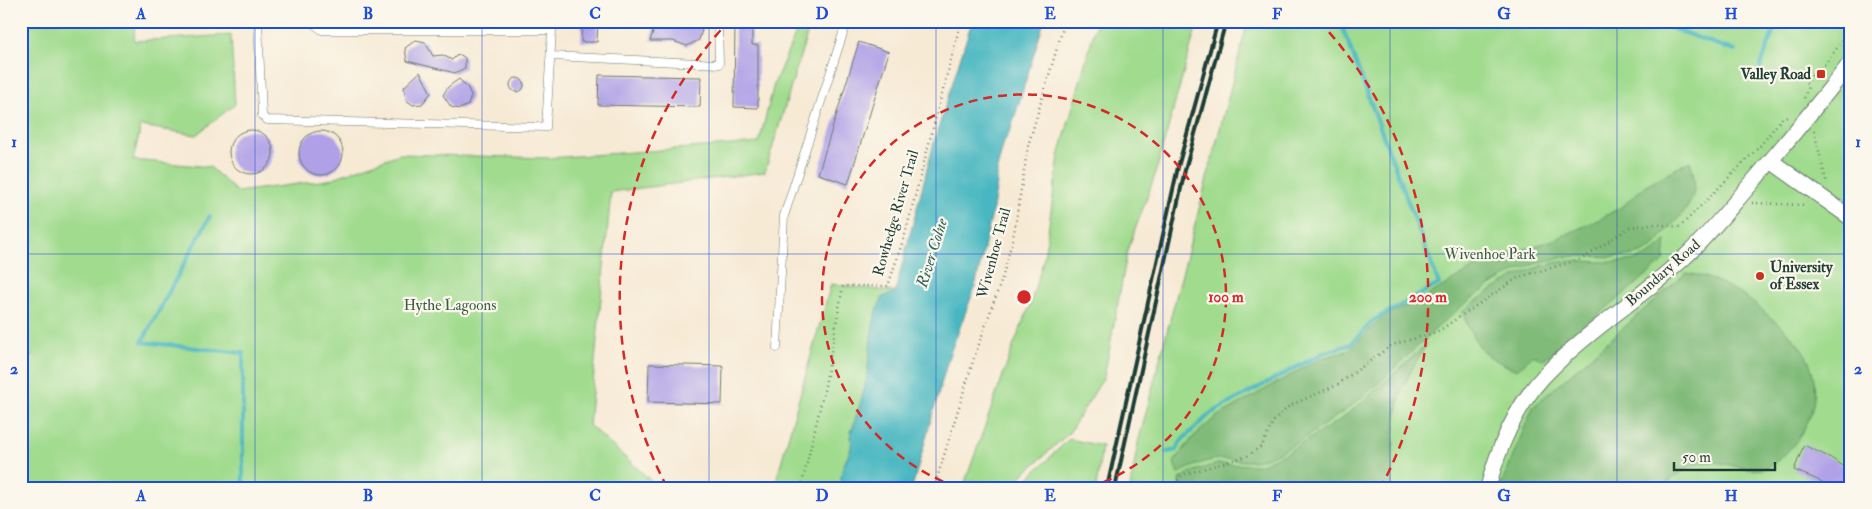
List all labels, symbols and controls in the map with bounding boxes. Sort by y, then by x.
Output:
text: A [135,4,147,24]
text: B [363,4,373,24]
text: C [589,4,601,24]
text: D [815,4,829,24]
text: E [1044,4,1056,24]
text: F [1272,4,1282,24]
text: G [1497,4,1511,24]
text: H [1724,4,1738,24]
place label: Valley Road [1739,65,1812,85]
marker: Valley Road [1815,68,1827,80]
text: 1 [11,132,17,152]
text: 1 [1855,132,1861,152]
street label: Rowhedge River Trail [869,148,923,278]
street label: Wivenhoe Trail [973,205,1015,301]
water label: River Colne [912,215,952,291]
street label: Boundary Road [1622,235,1705,311]
park label: Wivenhoe Park [1443,245,1536,264]
place label: University of Essex [1770,258,1834,294]
marker: University of Essex [1754,270,1766,282]
centre of rings [1015,288,1033,306]
text: 100 m [1208,288,1244,307]
text: 200 m [1409,288,1447,307]
park label: Hythe Lagoons [404,296,496,315]
text: 2 [10,359,18,379]
text: 2 [1854,359,1862,379]
scale bar [1674,439,1776,471]
text: 50 m [1682,448,1711,467]
text: A [135,486,147,506]
text: B [363,486,373,506]
text: C [589,486,601,506]
text: D [815,486,829,506]
text: E [1044,486,1056,506]
text: F [1272,486,1282,506]
text: G [1497,486,1511,506]
text: H [1724,486,1738,506]

